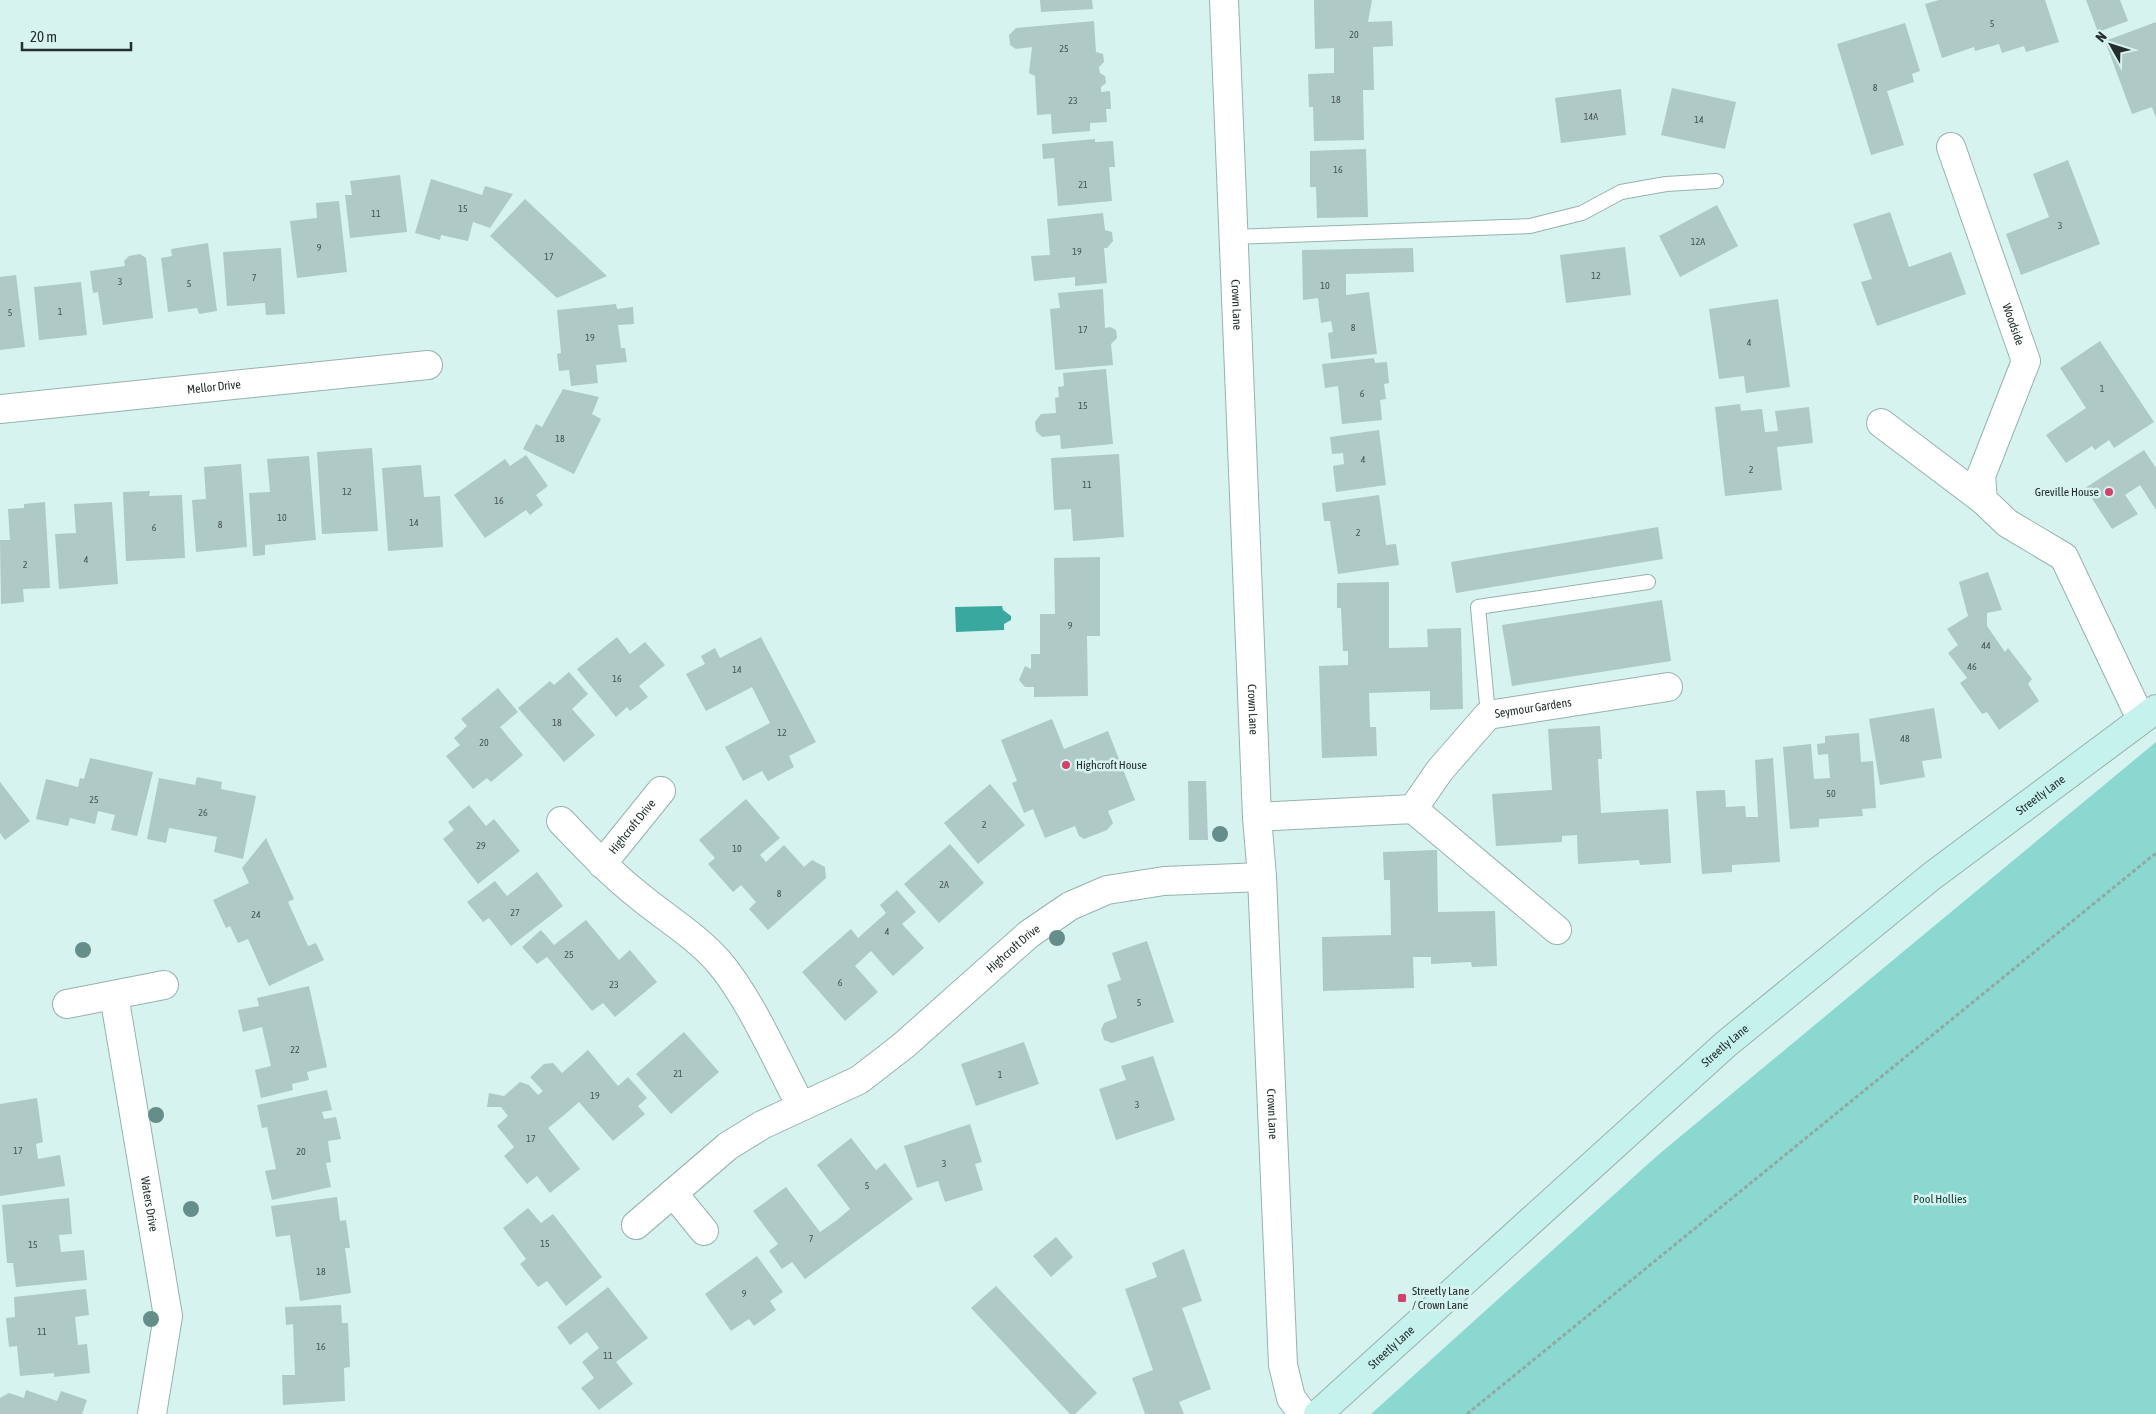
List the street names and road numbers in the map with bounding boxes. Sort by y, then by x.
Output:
street label: Crown Lane [1228,279,1244,330]
street label: Woodside [1999,302,2027,347]
street label: Mellor Drive [186,377,241,397]
street label: Crown Lane [1245,684,1261,735]
street label: Seymour Gardens [1494,695,1572,721]
street label: Streetly Lane [2013,772,2068,818]
street label: Highcroft Drive [606,797,658,857]
street label: Highcroft Drive [984,922,1043,975]
street label: Streetly Lane [1699,1022,1751,1070]
street label: Crown Lane [1264,1088,1280,1140]
street label: Waters Drive [138,1176,161,1233]
street label: Streetly Lane [1365,1323,1417,1372]

